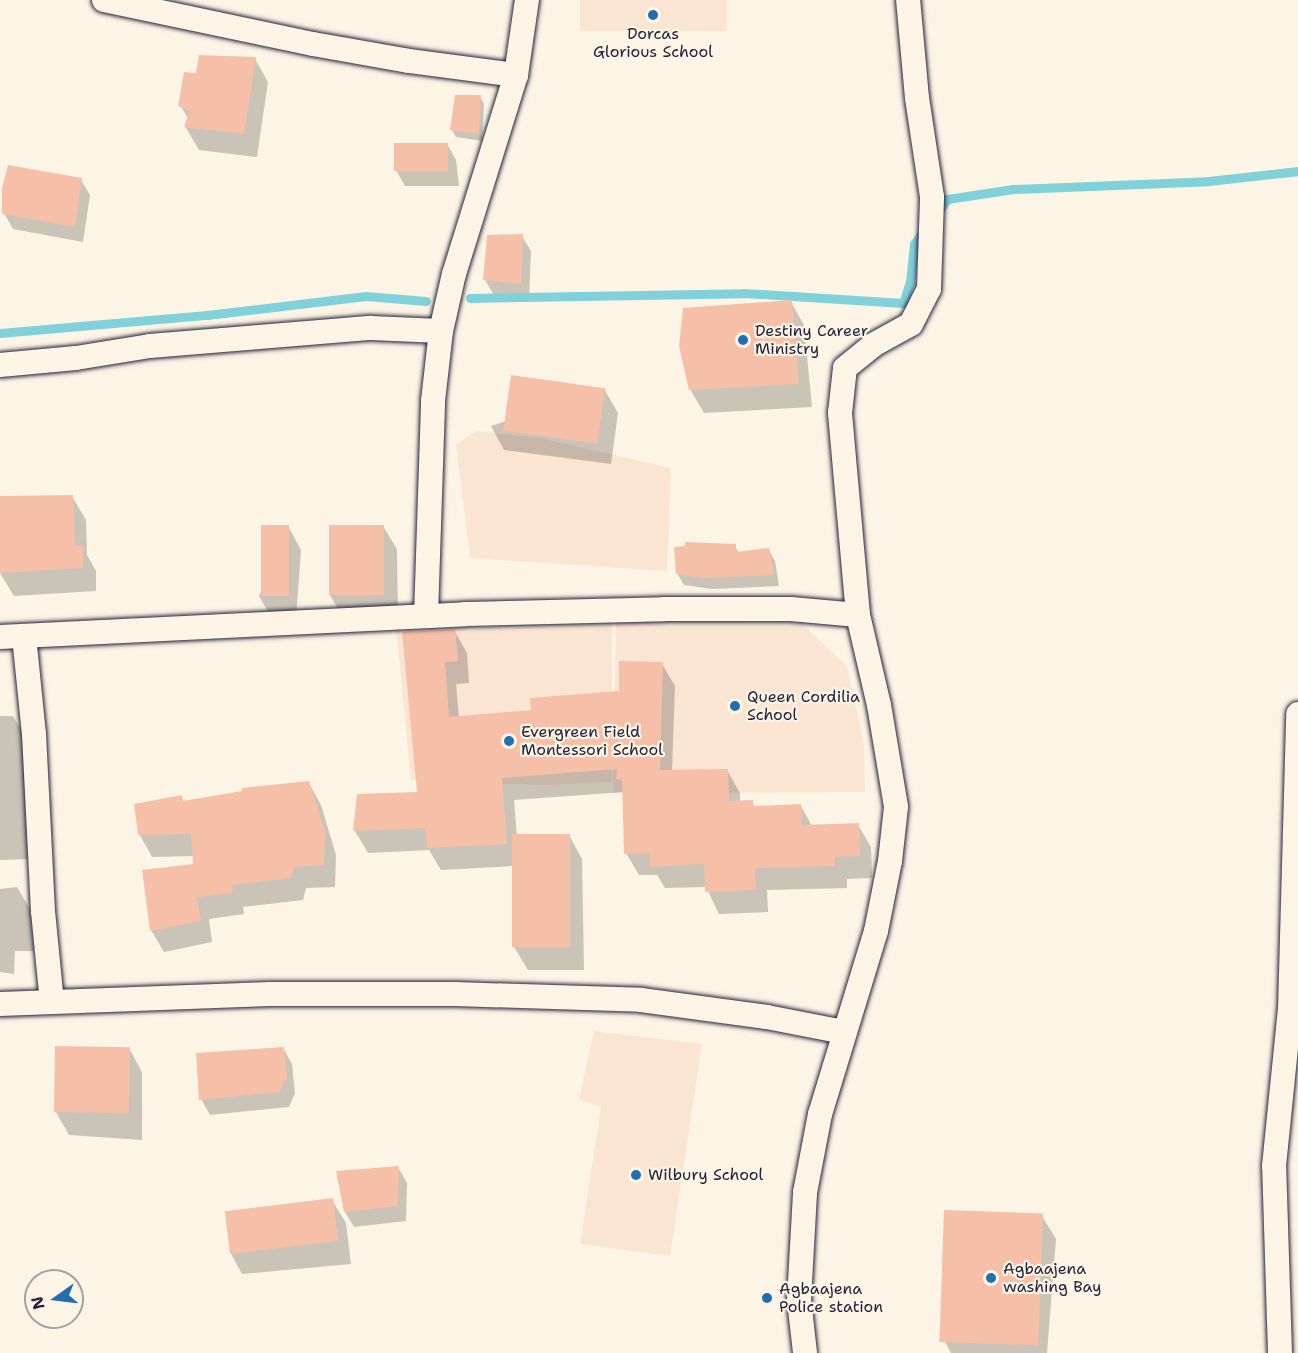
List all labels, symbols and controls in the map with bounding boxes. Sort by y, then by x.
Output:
marker: Dorcas Glorious School [646,8,660,22]
place label: Dorcas Glorious School [593,24,713,62]
place label: Destiny Career Ministry [755,321,868,359]
marker: Destiny Career Ministry [736,333,750,347]
place label: Queen Cordilia School [747,687,860,725]
marker: Queen Cordilia School [728,699,742,713]
place label: Evergreen Field Montessori School [521,722,663,760]
marker: Evergreen Field Montessori School [502,734,516,748]
place label: Wilbury School [648,1165,763,1185]
marker: Wilbury School [629,1168,643,1182]
place label: Agbaajena washing Bay [1003,1259,1101,1297]
north arrow [24,1269,84,1329]
marker: Agbaajena washing Bay [984,1271,998,1285]
place label: Agbaajena Police station [779,1279,883,1317]
marker: Agbaajena Police station [760,1291,774,1305]
text: N [26,1294,50,1312]

